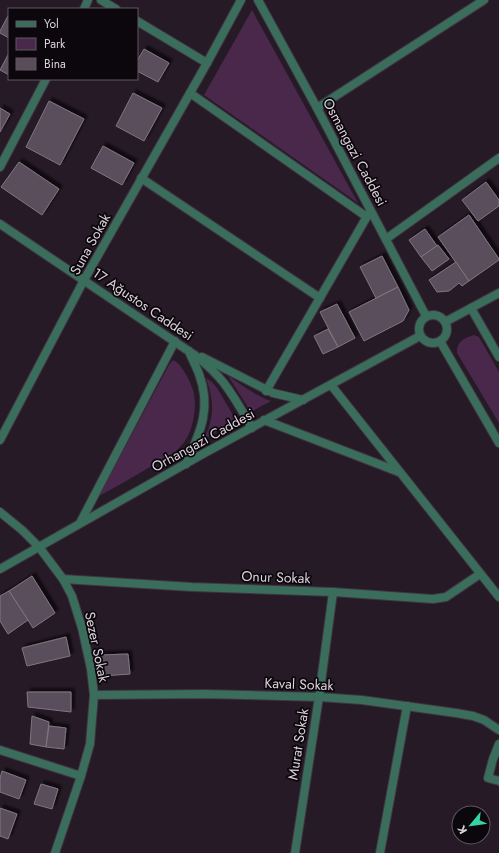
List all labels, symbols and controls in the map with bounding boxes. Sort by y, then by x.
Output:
legend [8,8,138,80]
text: Yol [44,15,59,33]
text: Park [44,35,66,53]
text: Bina [44,55,66,73]
street label: Osmangazi Caddesi [318,95,392,209]
street label: Suna Sokak [65,209,116,278]
street label: 17 Ağustos Caddesi [89,263,197,345]
street label: Orhangazi Caddesi [148,403,258,477]
street label: Onur Sokak [241,566,312,588]
street label: Sezer Sokak [80,610,114,685]
street label: Kaval Sokak [264,673,335,695]
street label: Murat Sokak [282,706,314,781]
north arrow [451,805,491,845]
text: K [453,822,471,837]

